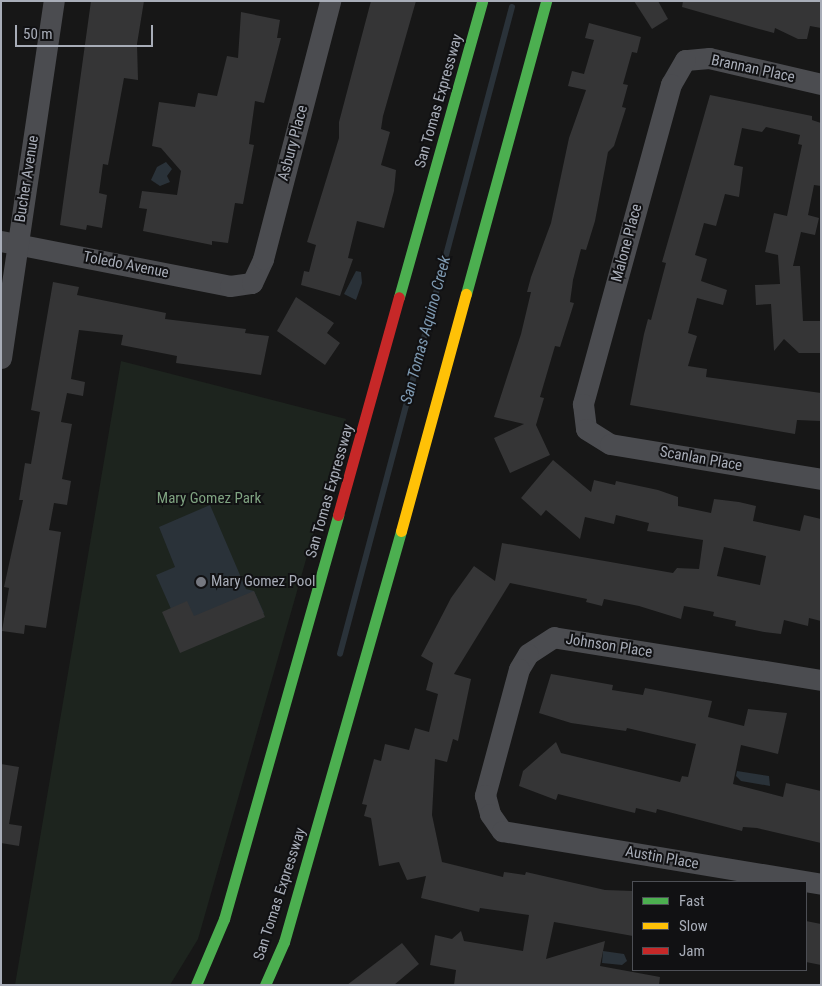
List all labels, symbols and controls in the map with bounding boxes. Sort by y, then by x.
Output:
scale bar [18,15,155,47]
text: 50 m [23,25,53,43]
street label: San Tomas Expressway [411,32,467,170]
street label: Brannan Place [710,51,796,87]
street label: Asbury Place [274,103,312,183]
street label: Bucher Avenue [11,134,43,224]
street label: Malone Place [608,202,646,284]
street label: Toledo Avenue [82,248,170,282]
water label: San Tomas Aquino Creek [397,254,455,406]
street label: San Tomas Expressway [302,422,358,560]
street label: Scanlan Place [658,443,744,475]
park label: Mary Gomez Park [157,490,261,508]
place label: Mary Gomez Pool [211,573,315,591]
marker: Mary Gomez Pool [195,576,207,588]
street label: Johnson Place [564,630,654,662]
street label: San Tomas Expressway [250,825,310,963]
street label: Austin Place [624,843,700,873]
legend [632,881,807,971]
text: Fast [679,892,704,910]
text: Slow [679,917,708,935]
text: Jam [679,942,705,960]

